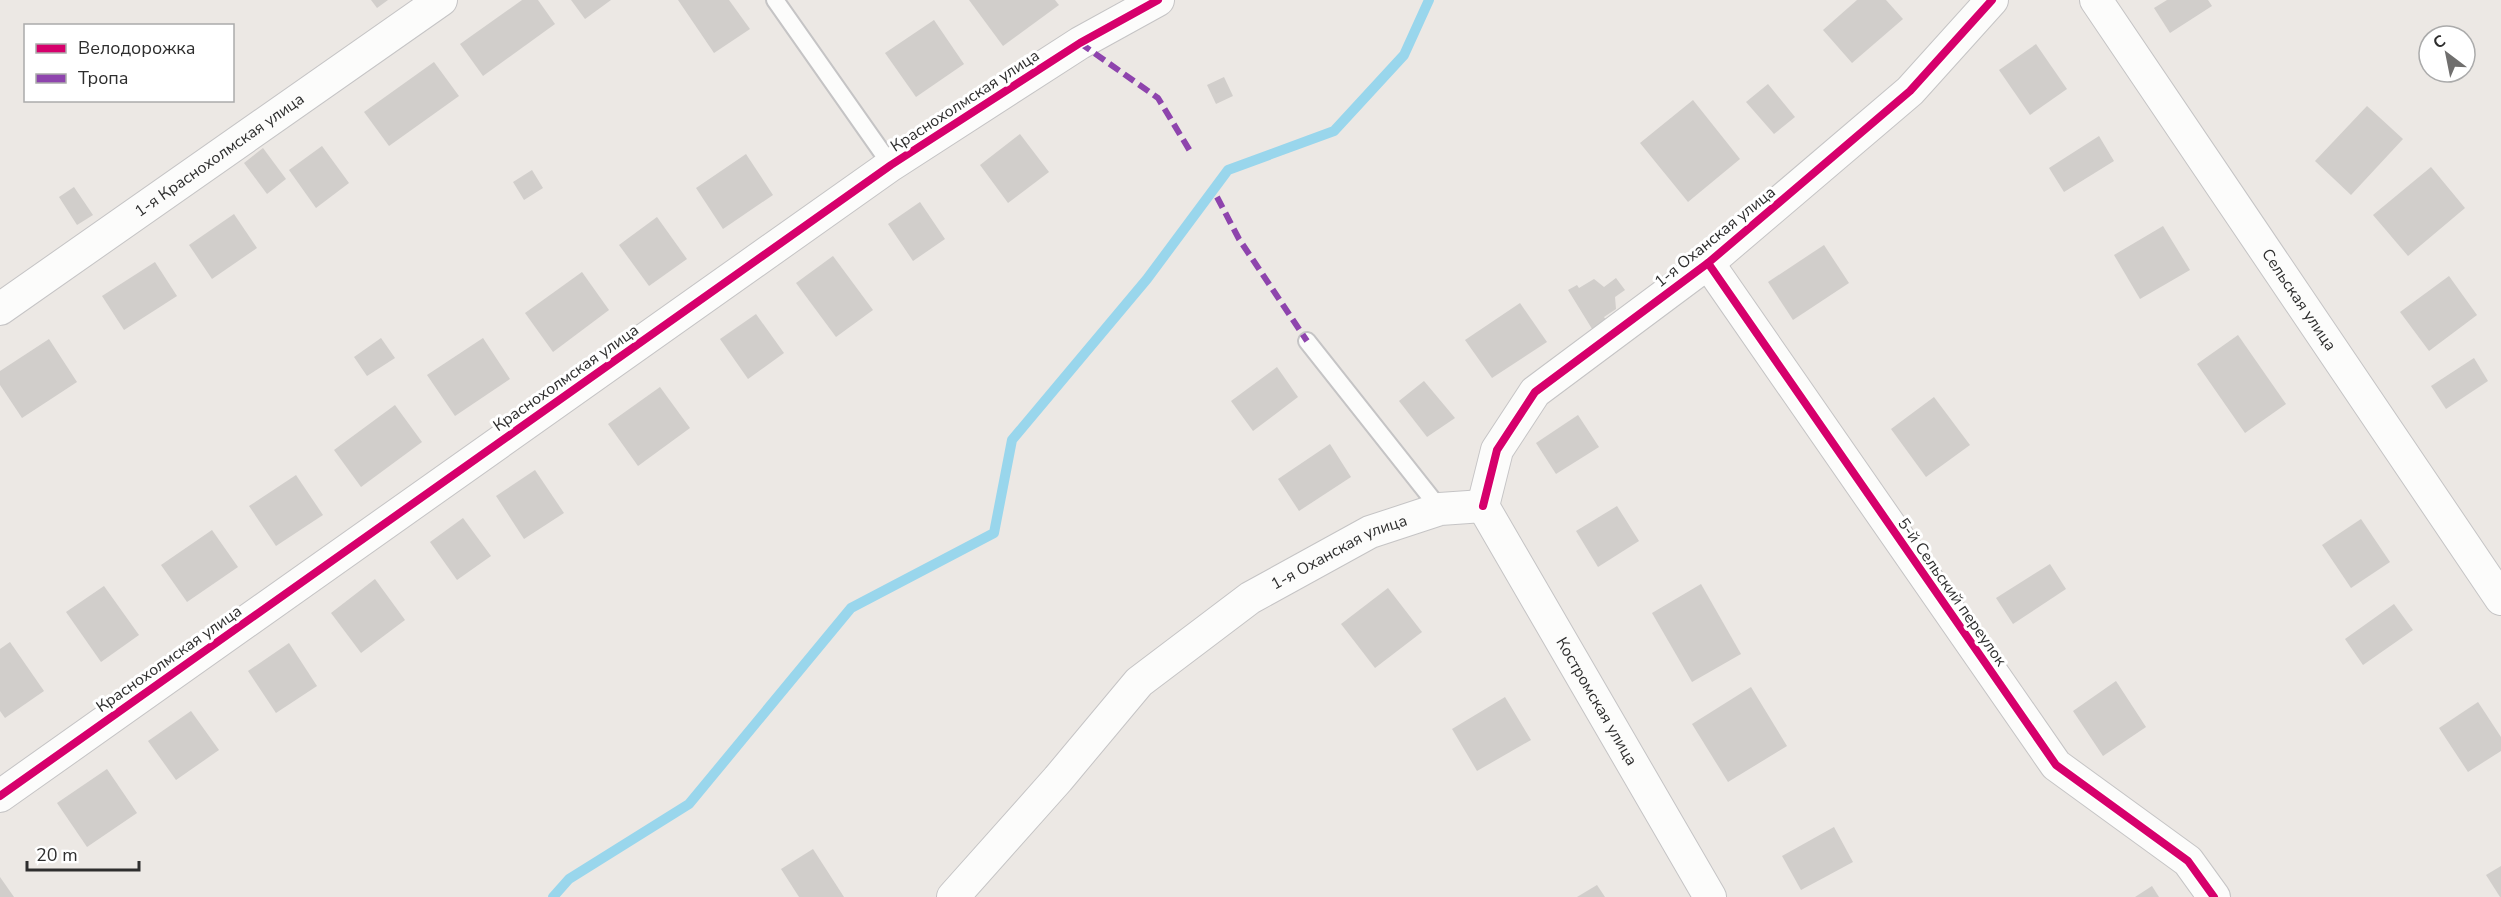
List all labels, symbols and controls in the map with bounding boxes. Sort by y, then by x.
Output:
legend [24,24,234,102]
north arrow [2417,24,2477,84]
text: С [2429,30,2450,54]
text: Велодорожка [78,36,195,60]
street label: Краснохолмская улица [886,45,1044,157]
text: Тропа [78,66,129,90]
street label: 1-я Краснохолмская улица [130,88,309,222]
street label: 1-я Оханская улица [1650,181,1780,293]
street label: Сельская улица [2256,244,2341,355]
street label: Краснохолмская улица [489,319,643,437]
street label: 1-я Оханская улица [1267,510,1410,595]
street label: 5-й Сельский переулок [1892,513,2012,671]
street label: Краснохолмская улица [92,600,246,718]
street label: Костромская улица [1551,633,1642,770]
scale bar [27,834,140,872]
text: 20 m [36,843,78,867]

